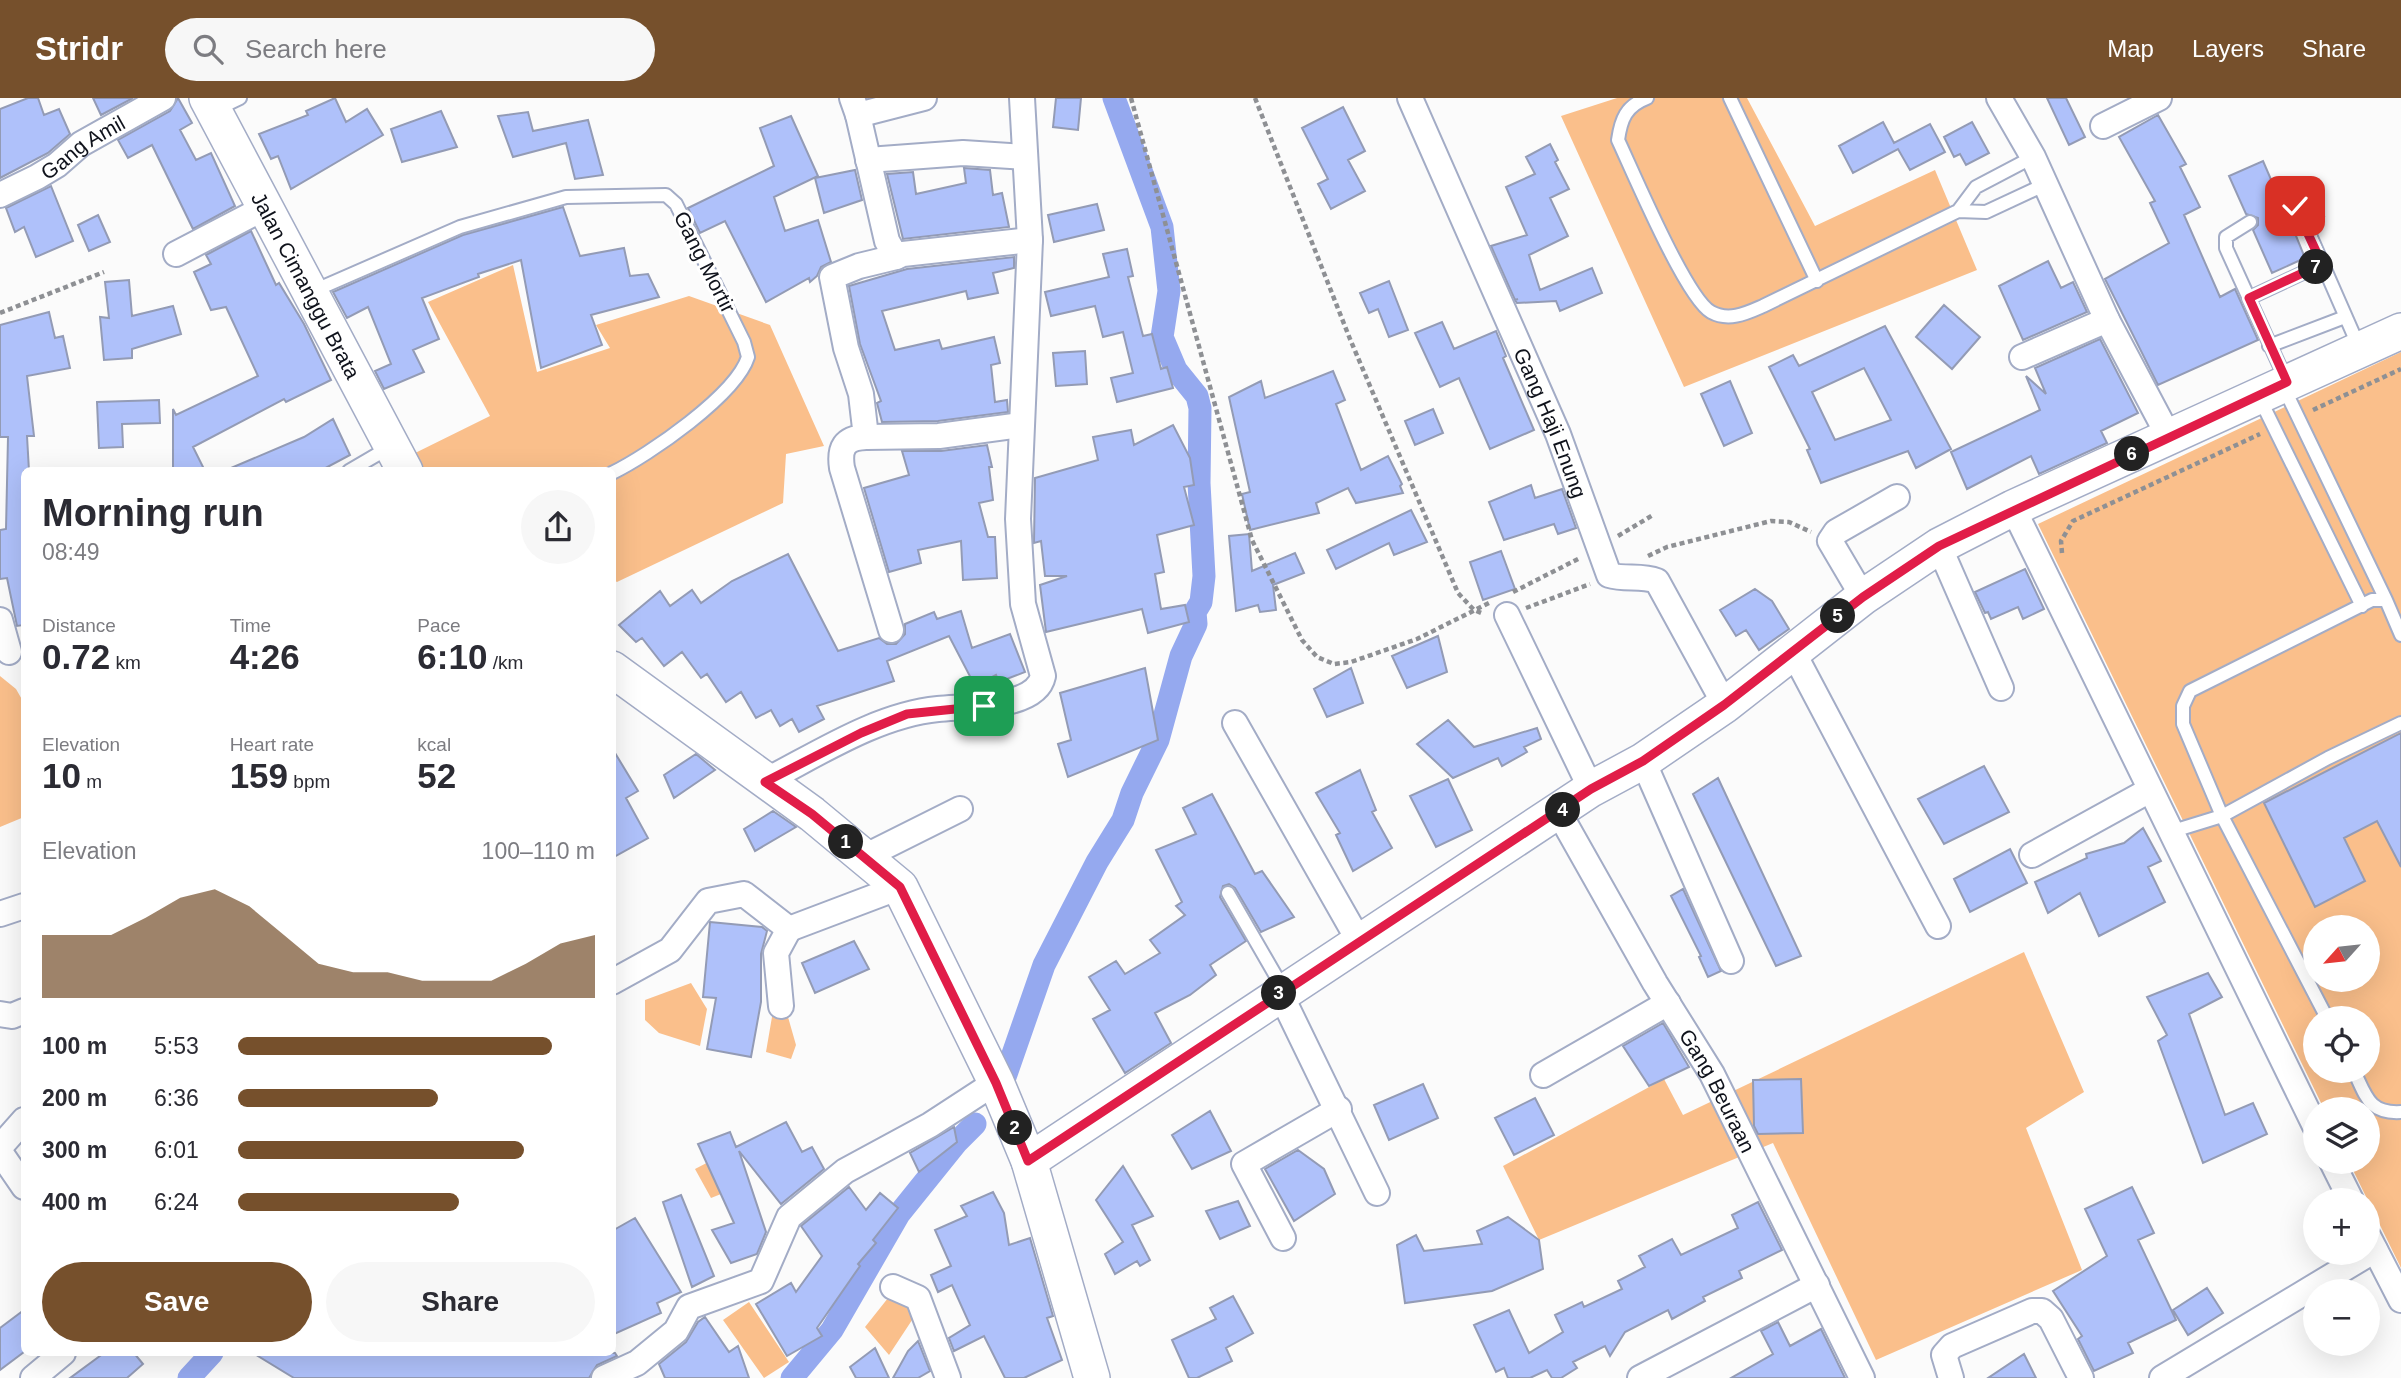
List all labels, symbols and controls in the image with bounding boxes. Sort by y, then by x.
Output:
search box [165,18,655,81]
text: Stridr [35,30,123,67]
icon: search [189,30,227,68]
text: Search here [245,34,387,64]
text: Map [2107,35,2154,62]
text: Layers [2192,35,2264,62]
text: Share [2302,35,2366,62]
street label: Gang Amil [37,110,129,184]
pin [2265,176,2325,236]
icon: check [2276,187,2314,225]
street label: Jalan Cimanggu Brata [247,188,365,383]
street label: Gang Mortir [670,207,740,317]
pin: 7 [2298,250,2334,284]
text: 7 [2310,256,2321,277]
street label: Gang Haji Enung [1510,344,1592,501]
pin: 6 [2114,436,2150,472]
text: 6 [2126,443,2137,464]
button: share [521,490,595,564]
text: Morning run [42,492,264,534]
text: 08:49 [42,539,100,565]
pin: 5 [1820,598,1856,634]
text: 5 [1832,605,1843,626]
text: Distance [42,615,116,636]
text: Time [230,615,271,636]
text: Pace [417,615,461,636]
text: 0.72 [42,637,110,676]
text: 4:26 [230,637,300,676]
text: 6:10 [417,637,487,676]
text: km [110,652,141,673]
text: /km [487,652,523,673]
pin [954,676,1014,736]
icon: arrive [965,687,1003,725]
text: Elevation [42,734,120,755]
text: Heart rate [230,734,314,755]
text: kcal [417,734,451,755]
text: 10 [42,756,81,795]
text: 159 [230,756,288,795]
text: 52 [417,756,456,795]
text: m [81,771,102,792]
text: bpm [288,771,330,792]
pin: 4 [1546,792,1580,828]
text: 4 [1557,799,1568,820]
pin: 1 [828,824,864,860]
text: 1 [840,831,851,852]
text: Elevation [42,838,137,864]
text: 100–110 m [482,838,595,864]
north arrow [2303,915,2380,992]
map controls [2303,915,2380,1356]
pin: 3 [1262,976,1296,1010]
text: 3 [1273,982,1284,1003]
button: locate [2303,1006,2380,1083]
street label: Gang Beuraan [1675,1025,1760,1156]
text: 100 m [42,1033,107,1059]
text: 5:53 [154,1033,199,1059]
text: 200 m [42,1085,107,1111]
text: 6:36 [154,1085,199,1111]
button: layers [2303,1097,2380,1174]
pin: 2 [998,1110,1032,1146]
text: 2 [1009,1117,1020,1138]
text: 300 m [42,1137,107,1163]
text: 6:01 [154,1137,199,1163]
button: + [2303,1188,2380,1265]
text: 400 m [42,1189,107,1215]
text: 6:24 [154,1189,199,1215]
button: Save [42,1262,312,1342]
button: Share [326,1262,595,1342]
button: − [2303,1279,2380,1356]

